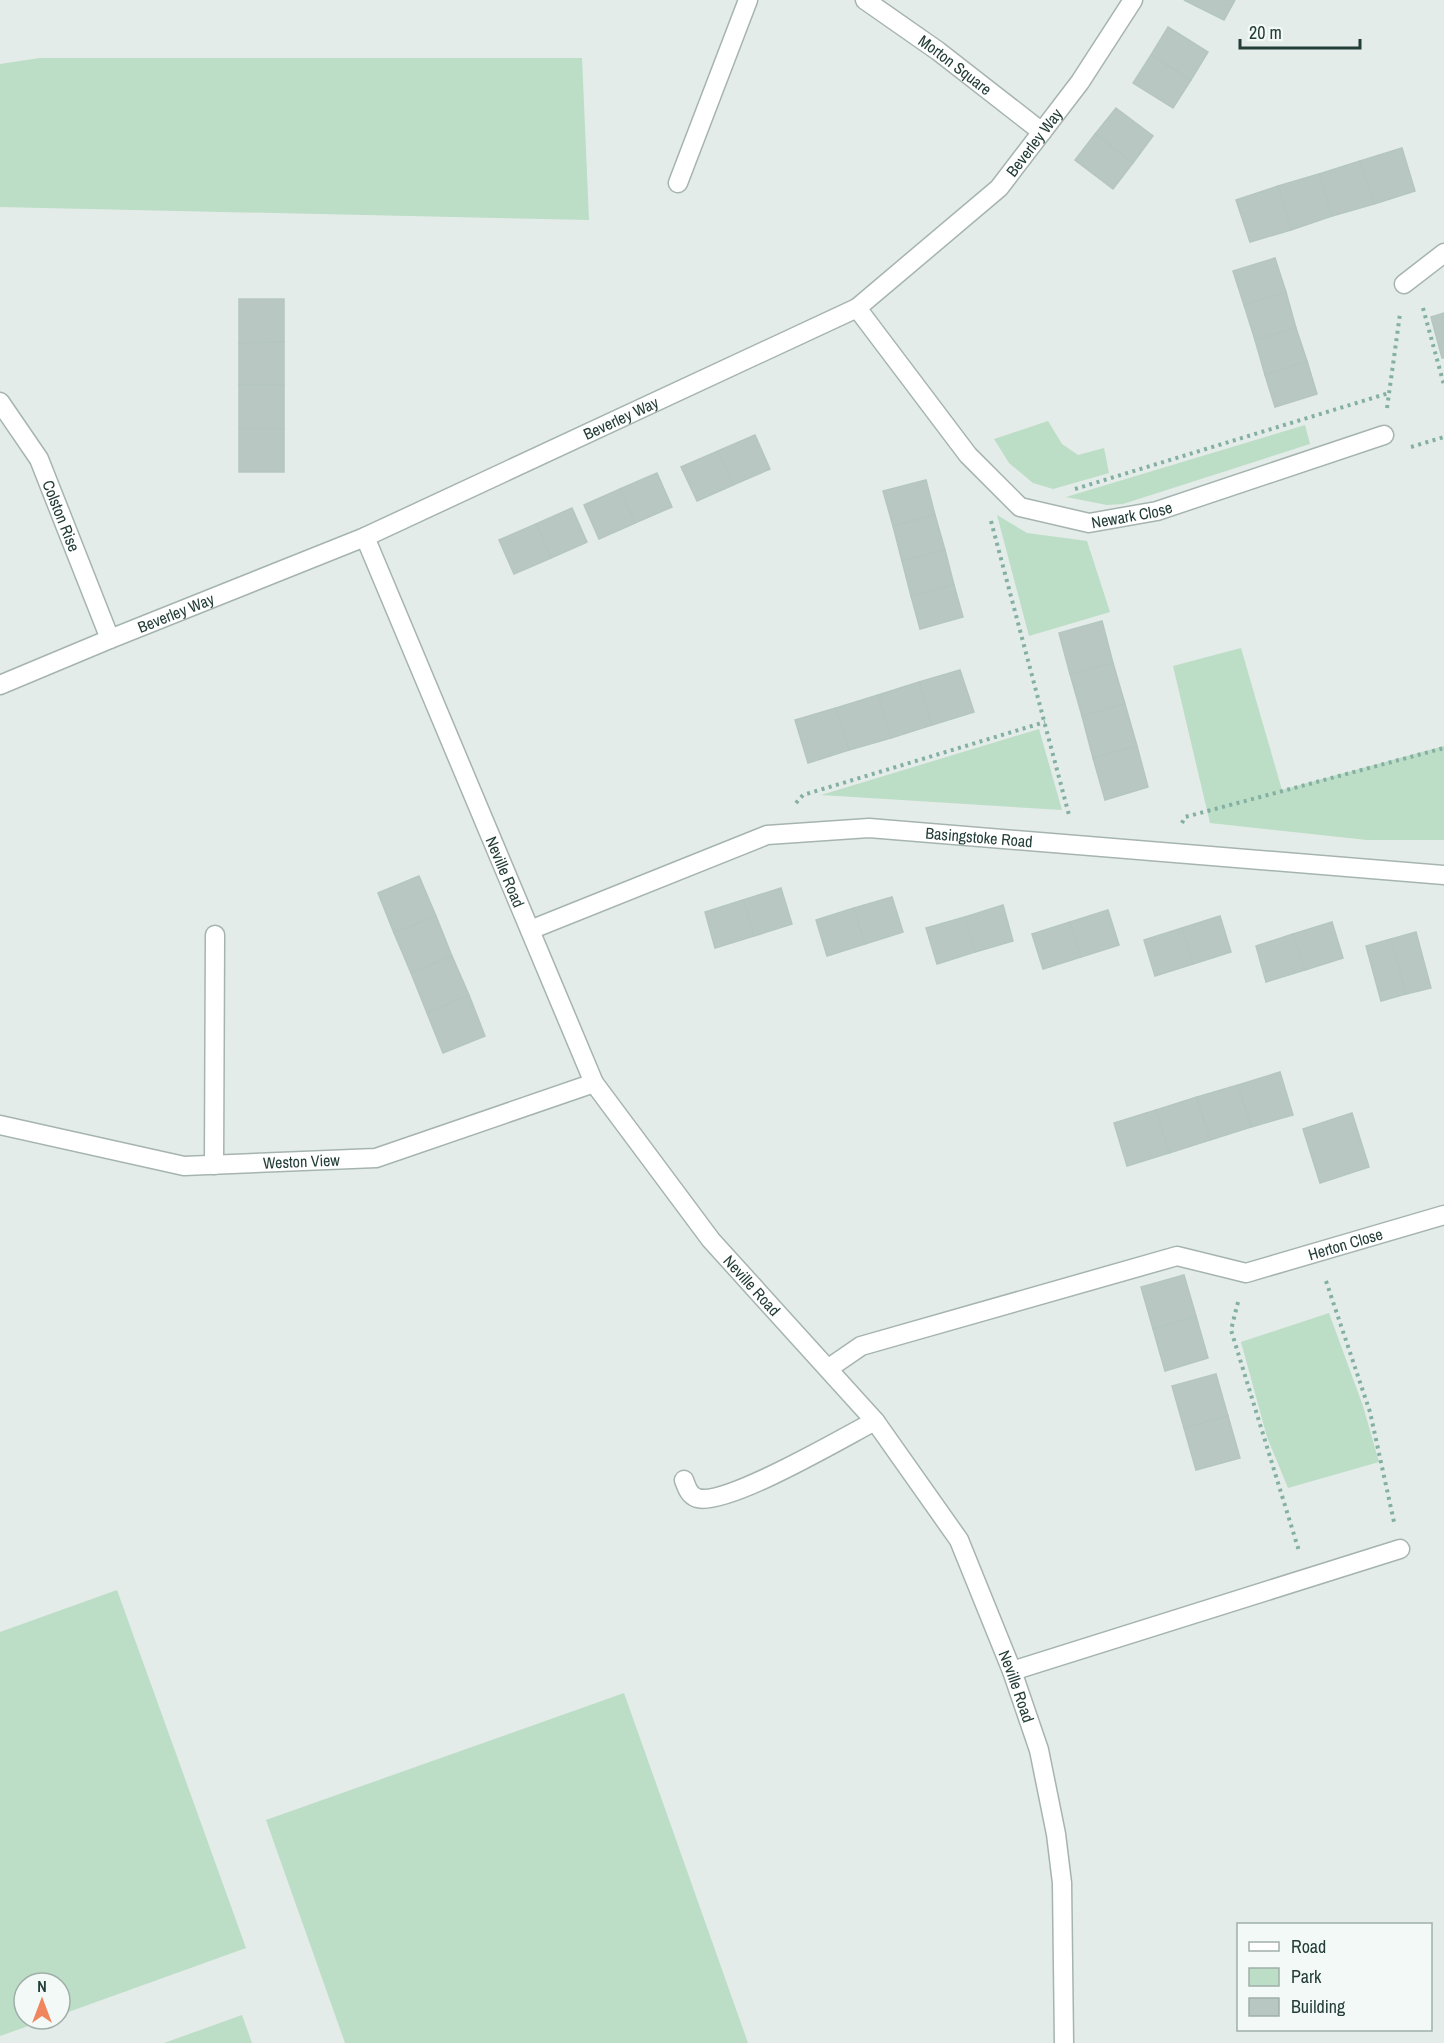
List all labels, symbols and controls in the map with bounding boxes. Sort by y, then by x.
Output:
scale bar [1240,12,1360,50]
text: 20 m [1249,20,1282,45]
street label: Morton Square [914,30,996,100]
street label: Beverley Way [1001,103,1067,181]
street label: Beverley Way [580,391,662,445]
street label: Colston Rise [37,477,85,555]
street label: Newark Close [1090,496,1175,533]
street label: Beverley Way [134,587,218,638]
street label: Basingstoke Road [925,822,1033,852]
street label: Neville Road [481,833,530,911]
street label: Weston View [263,1148,341,1174]
street label: Herton Close [1306,1223,1385,1265]
street label: Neville Road [719,1250,785,1321]
street label: Neville Road [994,1647,1040,1725]
legend [1237,1923,1432,2031]
text: Road [1291,1934,1326,1959]
text: Park [1291,1964,1322,1989]
north arrow [12,1971,72,2031]
text: N [37,1975,47,1997]
text: Building [1291,1994,1346,2019]

